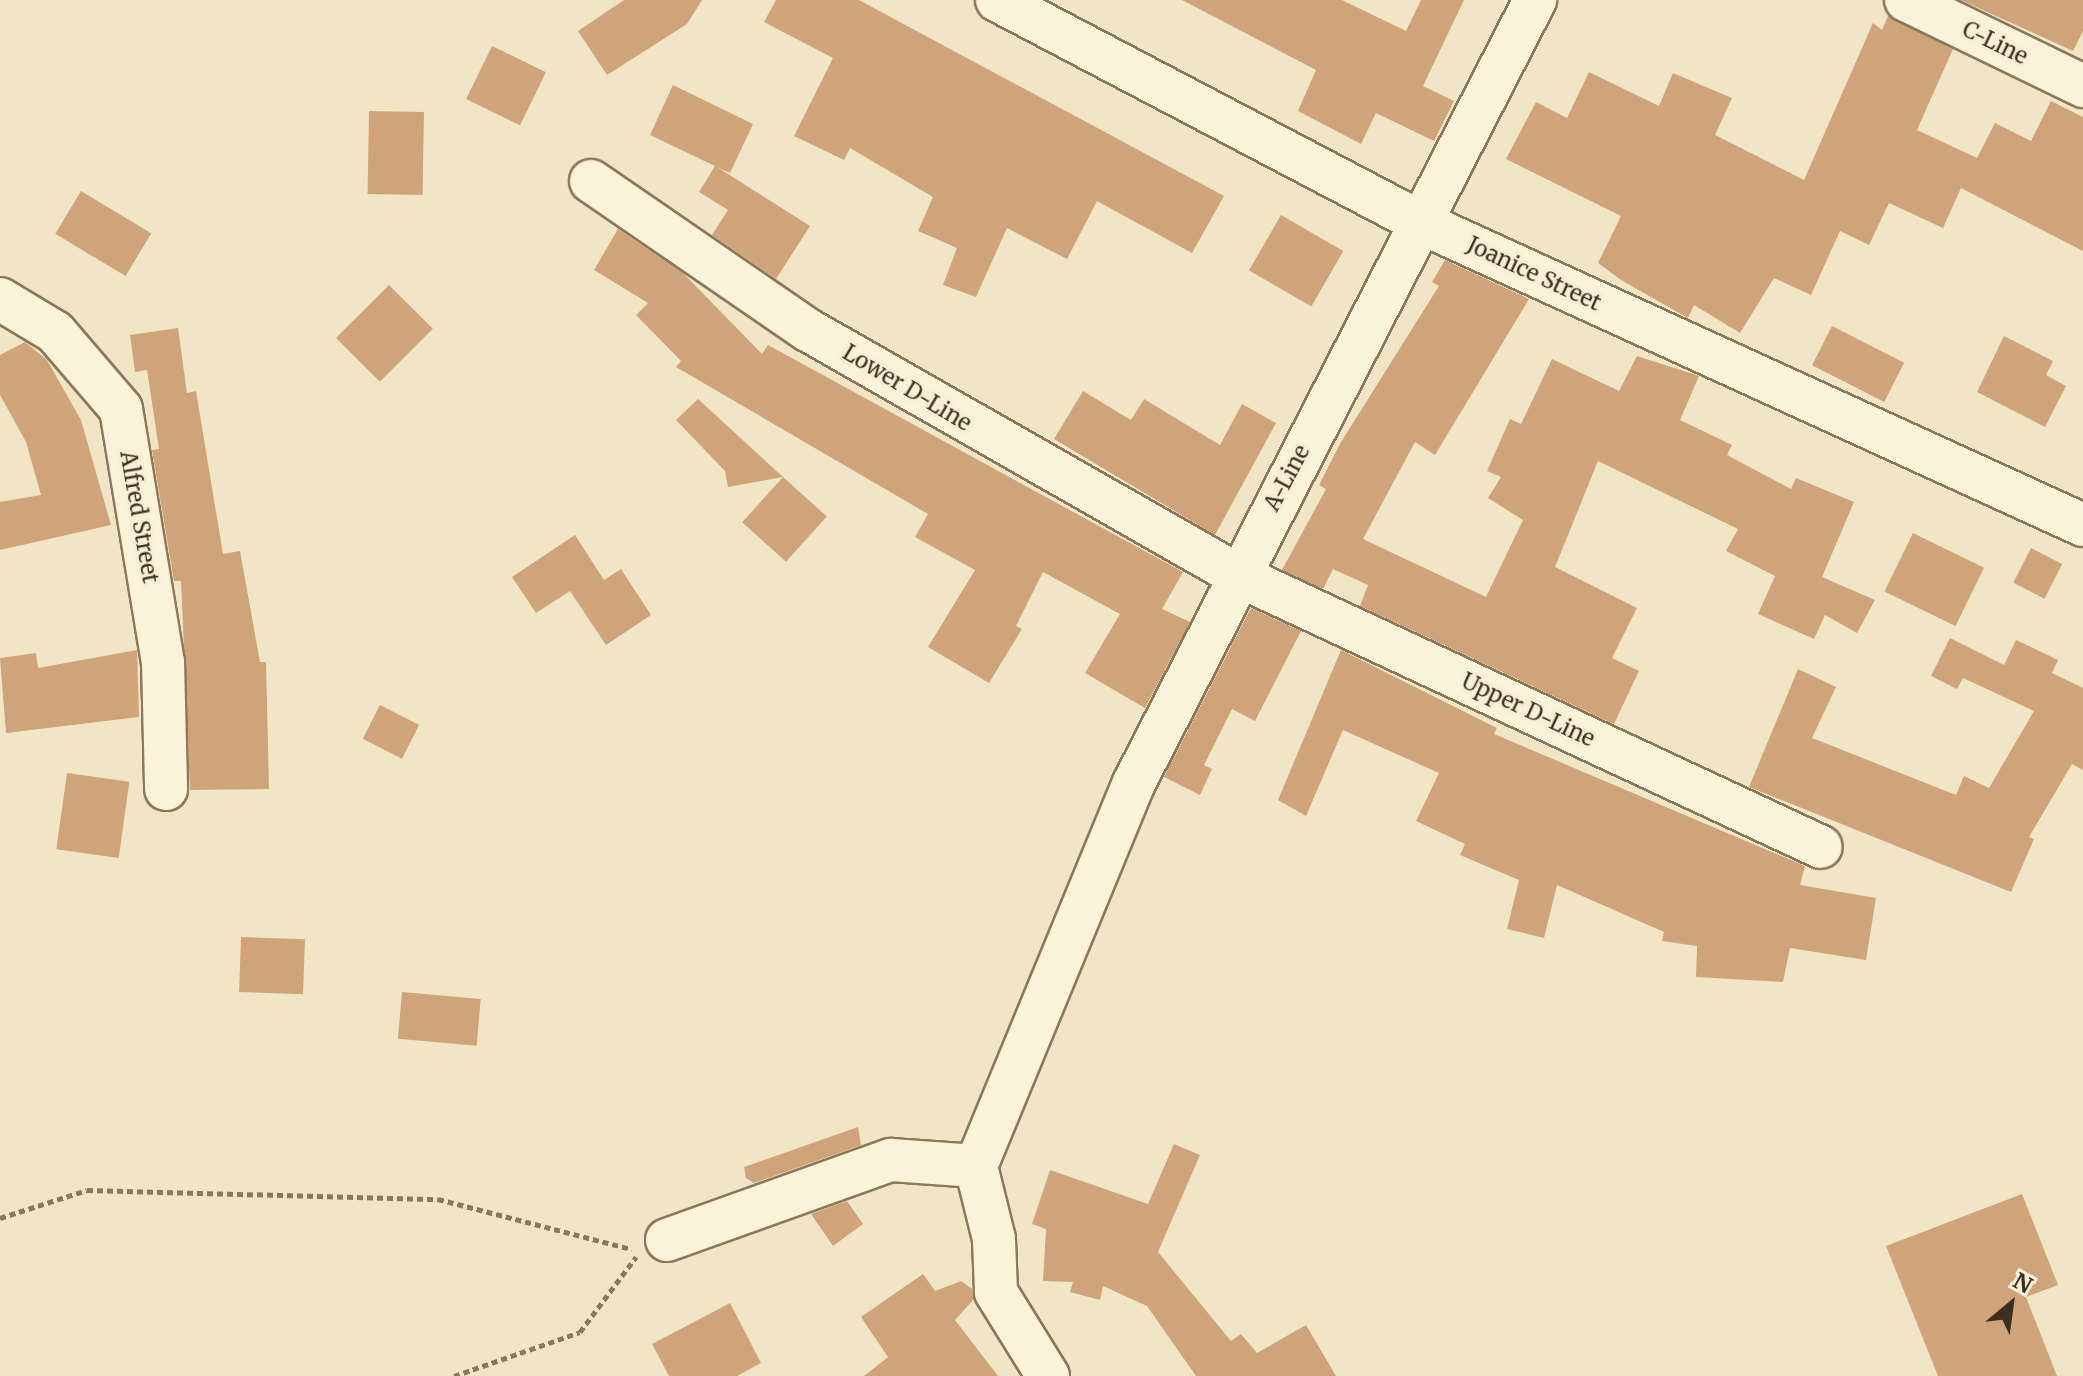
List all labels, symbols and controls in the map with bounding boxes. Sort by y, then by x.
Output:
street label: C-Line [1958,16,2032,70]
street label: Joanice Street [1463,231,1605,317]
street label: Lower D-Line [838,339,976,437]
street label: A-Line [1259,440,1315,516]
street label: Alfred Street [114,449,164,585]
street label: Upper D-Line [1457,668,1599,752]
north arrow [1971,1264,2051,1344]
text: N [2008,1267,2037,1299]

